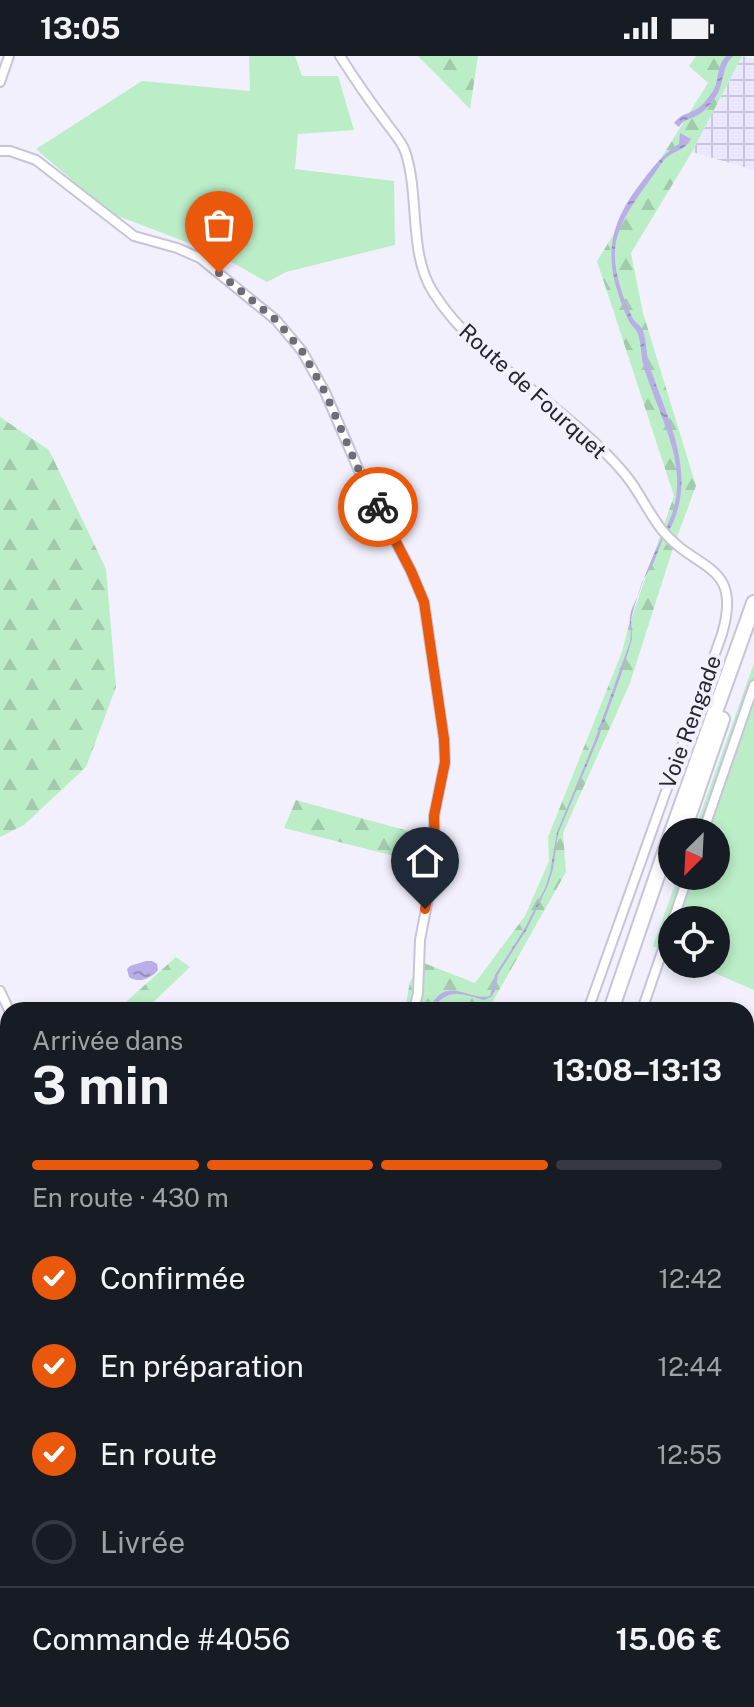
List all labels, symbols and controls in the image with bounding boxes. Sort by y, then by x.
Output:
text: 13:05 [40,10,120,46]
pin [185,191,253,273]
icon: bag [197,203,241,247]
street label: Route de Fourquet [454,318,612,464]
courier [338,467,418,547]
icon: bike [356,485,400,529]
street label: Voie Rengade [654,652,726,792]
north arrow [658,818,730,890]
map controls [658,818,730,978]
pin [391,827,459,909]
icon: home [403,839,447,883]
button: locate [658,906,730,978]
text: Arrivée dans [32,1025,183,1056]
text: 13:08–13:13 [552,1052,722,1088]
text: 3 min [32,1055,170,1116]
text: En route · 430 m [32,1182,229,1213]
icon: check [32,1256,76,1300]
text: Confirmée [100,1260,245,1296]
text: 12:42 [658,1263,722,1294]
icon: check [32,1344,76,1388]
text: En préparation [100,1348,304,1384]
text: 12:44 [658,1351,722,1382]
icon: check [32,1432,76,1476]
text: En route [100,1436,217,1472]
text: 12:55 [657,1439,722,1470]
text: Livrée [100,1524,185,1560]
text: Commande #4056 [32,1621,291,1657]
text: 15.06 € [615,1621,722,1657]

